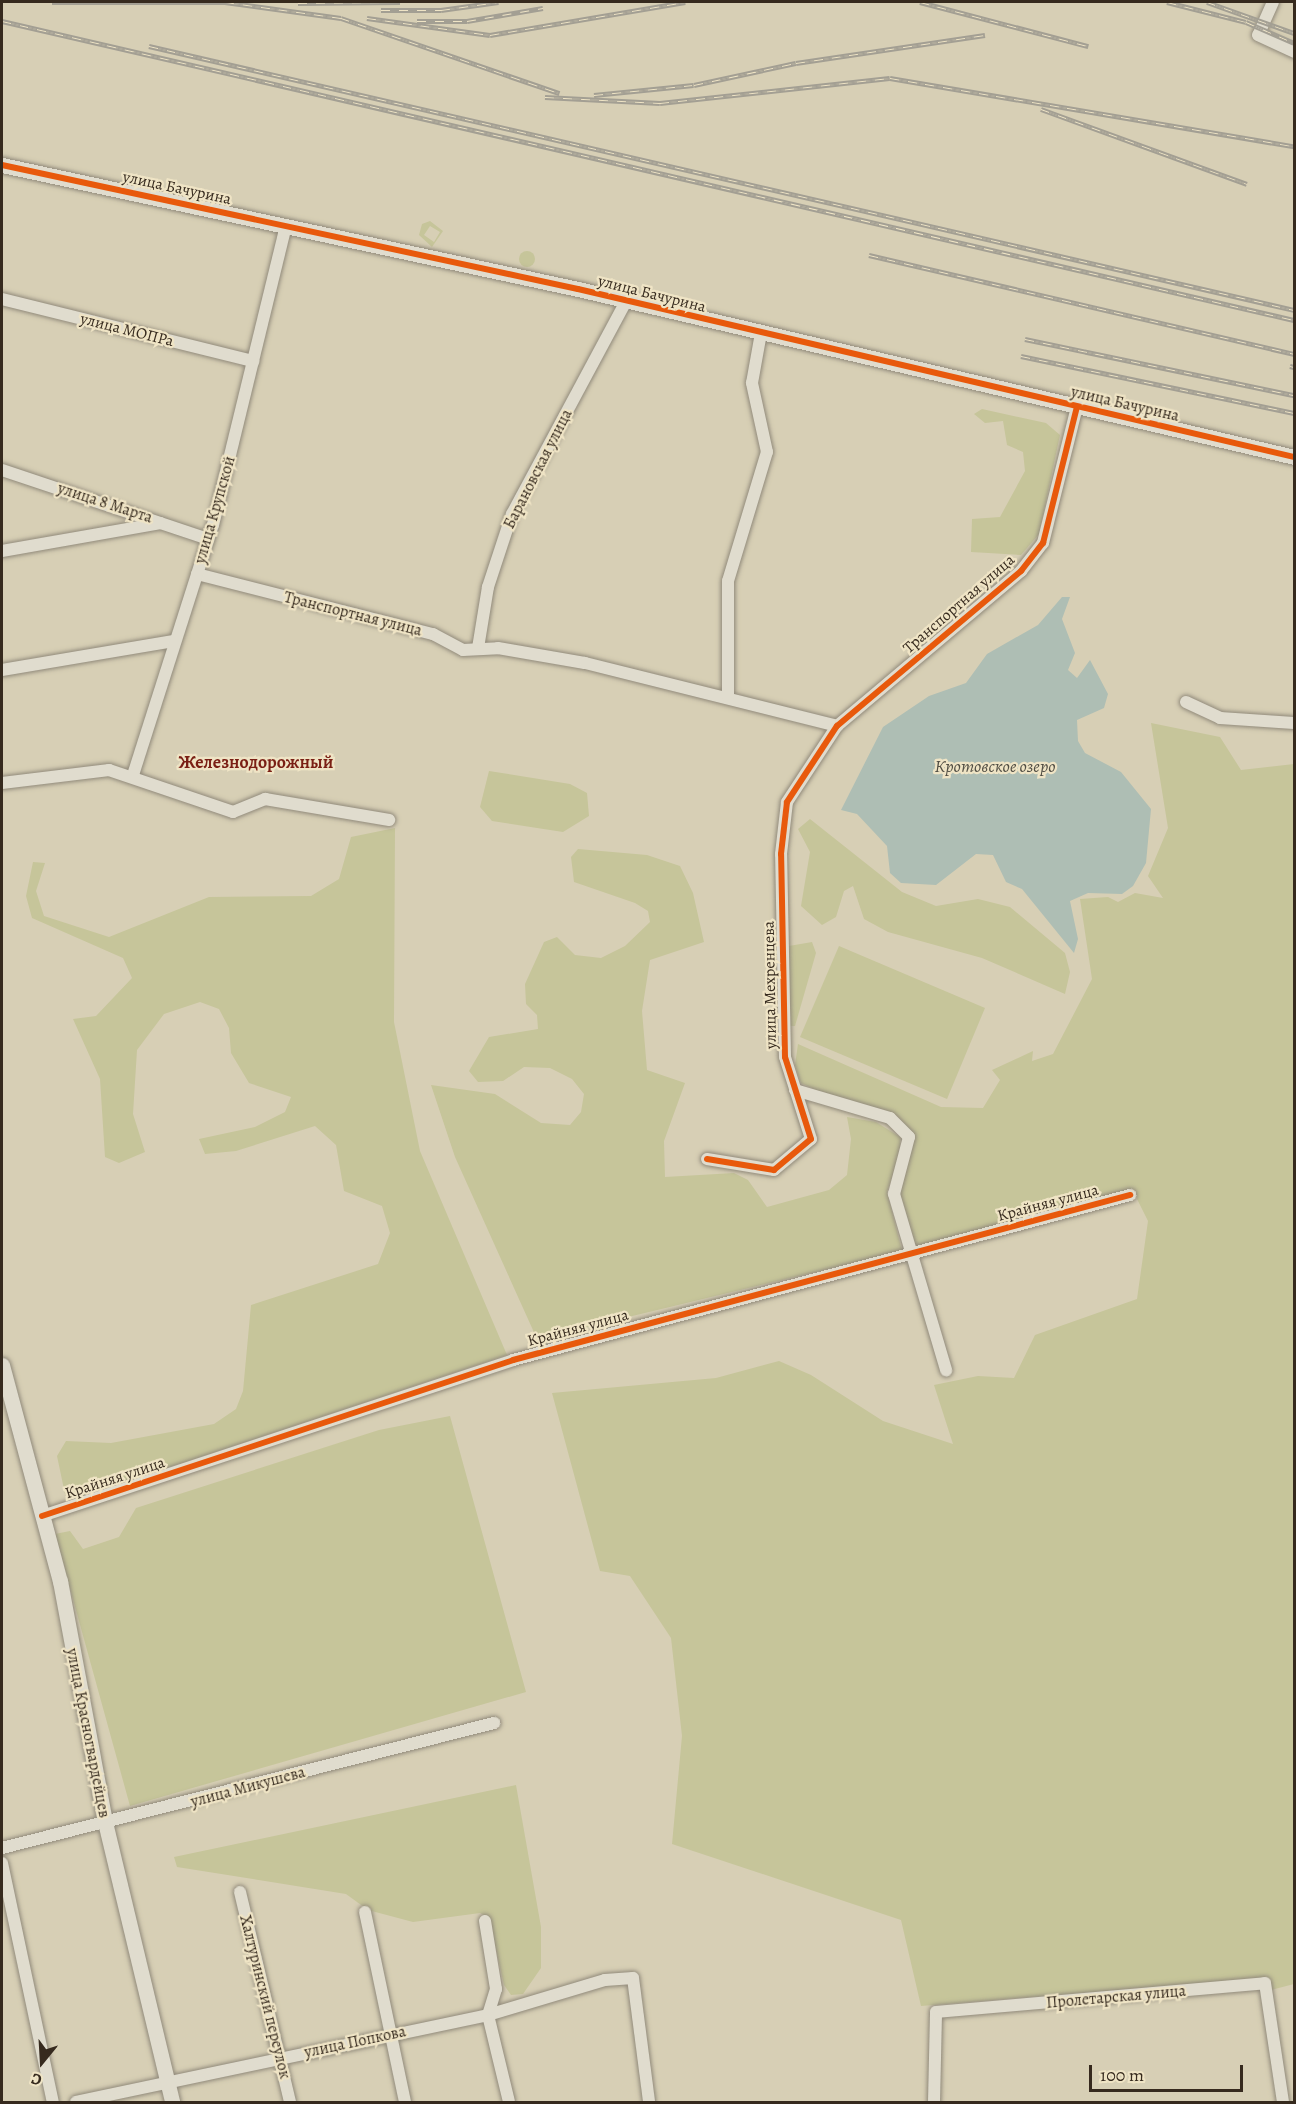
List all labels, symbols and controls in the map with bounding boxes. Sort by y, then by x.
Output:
street label: улица Бачурина [121,167,233,209]
street label: улица Бачурина [596,271,708,317]
street label: улица МОПРа [78,309,176,351]
street label: улица Бачурина [1069,382,1181,426]
street label: Барановская улица [500,406,576,532]
street label: улица Крупской [191,454,239,566]
street label: улица 8 Марта [55,479,155,527]
street label: Транспортная улица [899,550,1019,658]
street label: Транспортная улица [282,588,424,640]
district label: Железнодорожный [179,751,333,773]
water label: Кротовское озеро [934,755,1056,777]
street label: улица Мехренцева [759,921,781,1049]
street label: Крайняя улица [995,1180,1101,1226]
street label: Крайняя улица [525,1305,631,1351]
street label: Крайняя улица [63,1453,167,1503]
street label: улица Красногвардейцев [62,1647,114,1819]
street label: улица Микушева [189,1762,307,1812]
street label: Халтуринский переулок [235,1913,295,2081]
street label: Пролетарская улица [1045,1981,1187,2013]
street label: улица Попкова [302,2022,408,2062]
north arrow [12,2032,72,2092]
scale bar [1092,2053,1246,2091]
text: 100 m [1100,2063,1144,2087]
text: С [28,2067,45,2091]

